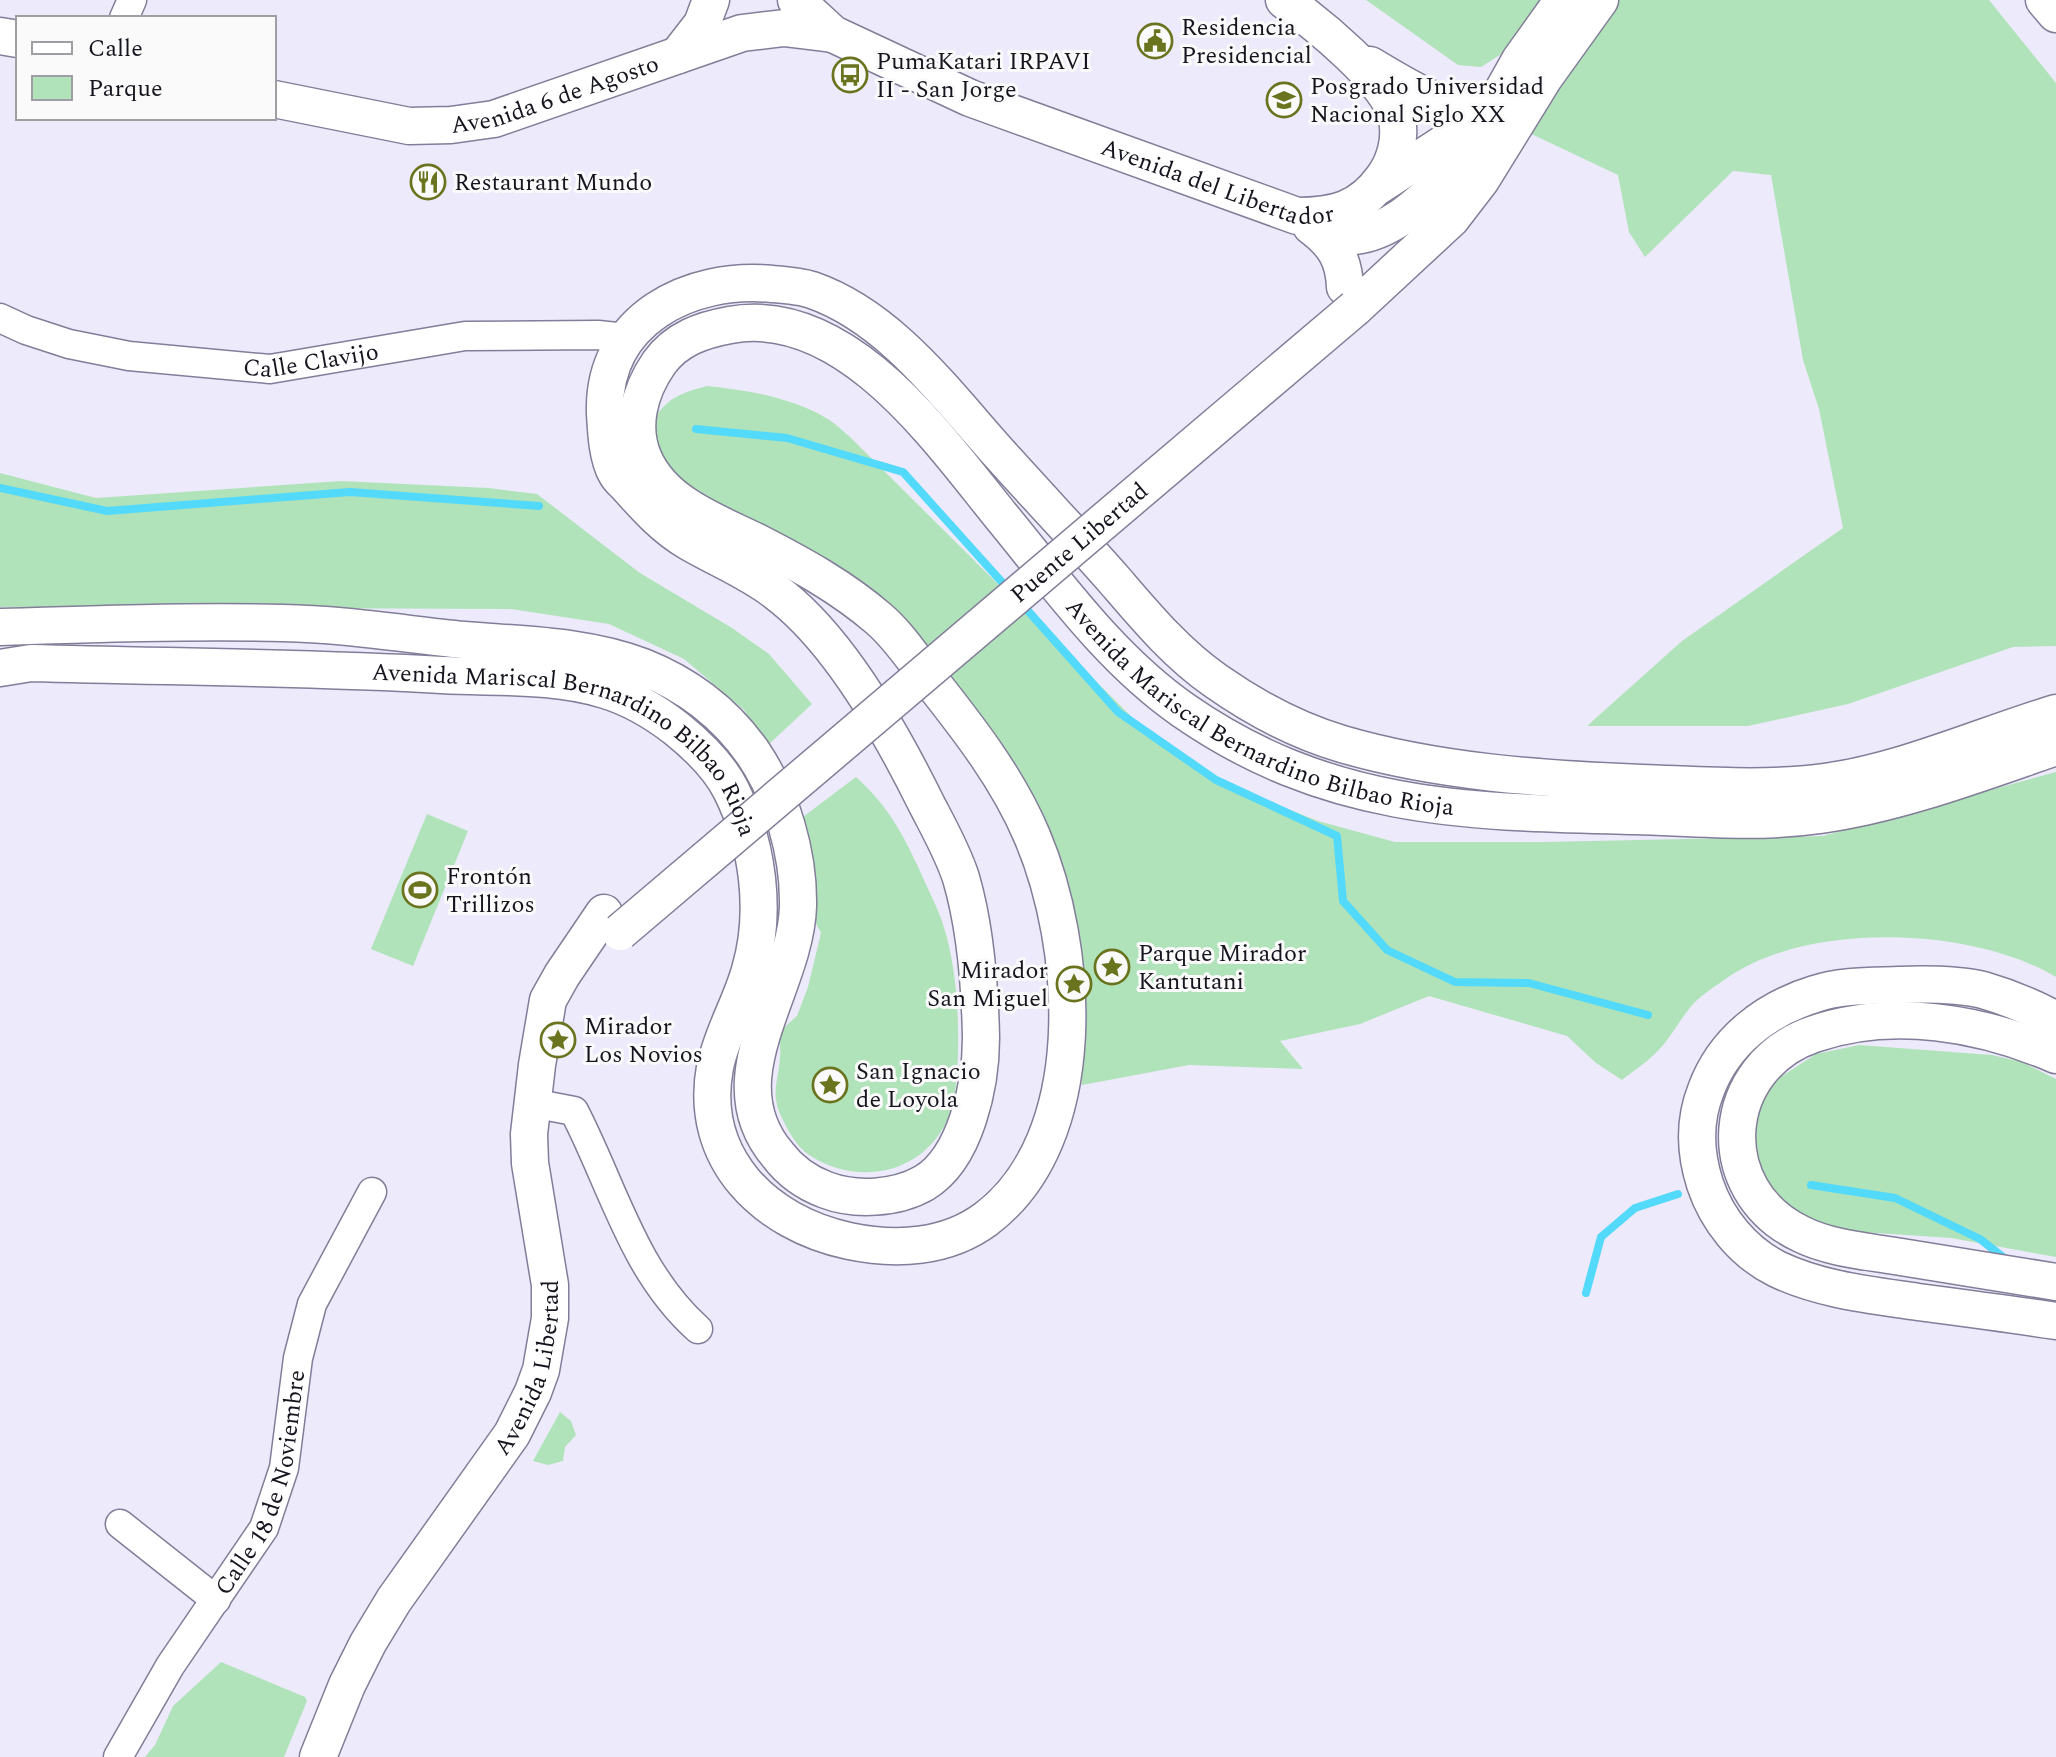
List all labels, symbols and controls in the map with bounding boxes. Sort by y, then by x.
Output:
place label: Residencia Presidencial [1181,10,1312,74]
legend [16,16,276,120]
public building icon: Residencia Presidencial [1136,22,1174,60]
text: Calle [88,31,143,67]
place label: PumaKatari IRPAVI II - San Jorge [876,44,1091,108]
street label: Avenida 6 de Agosto [449,46,664,144]
bus stop icon: PumaKatari IRPAVI II - San Jorge [831,56,869,94]
place label: Posgrado Universidad Nacional Siglo XX [1310,69,1544,133]
text: Parque [88,71,163,107]
school or university icon: Posgrado Universidad Nacional Siglo XX [1265,81,1303,119]
street label: Avenida del Libertador [1096,130,1338,235]
restaurant icon: Restaurant Mundo [409,163,447,201]
place label: Restaurant Mundo [454,165,652,201]
street label: Calle Clavijo [241,334,381,388]
street label: Puente Libertad [1003,474,1157,612]
street label: Avenida Mariscal Bernardino Bilbao Rioja [1056,591,1456,826]
street label: Avenida Mariscal Bernardino Bilbao Rioja [371,655,765,841]
place label: Frontón Trillizos [446,859,535,923]
sports icon: Frontón Trillizos [401,871,439,909]
place label: Parque Mirador Kantutani [1138,936,1307,1000]
place icon: Parque Mirador Kantutani [1093,948,1131,986]
place label: Mirador San Miguel [927,953,1048,1017]
place icon: Mirador San Miguel [1055,965,1093,1003]
place label: Mirador Los Novios [584,1009,703,1073]
place icon: Mirador Los Novios [539,1021,577,1059]
place label: San Ignacio de Loyola [856,1054,981,1118]
place icon: San Ignacio de Loyola [811,1066,849,1104]
street label: Avenida Libertad [485,1280,570,1463]
street label: Calle 18 de Noviembre [206,1368,315,1603]

